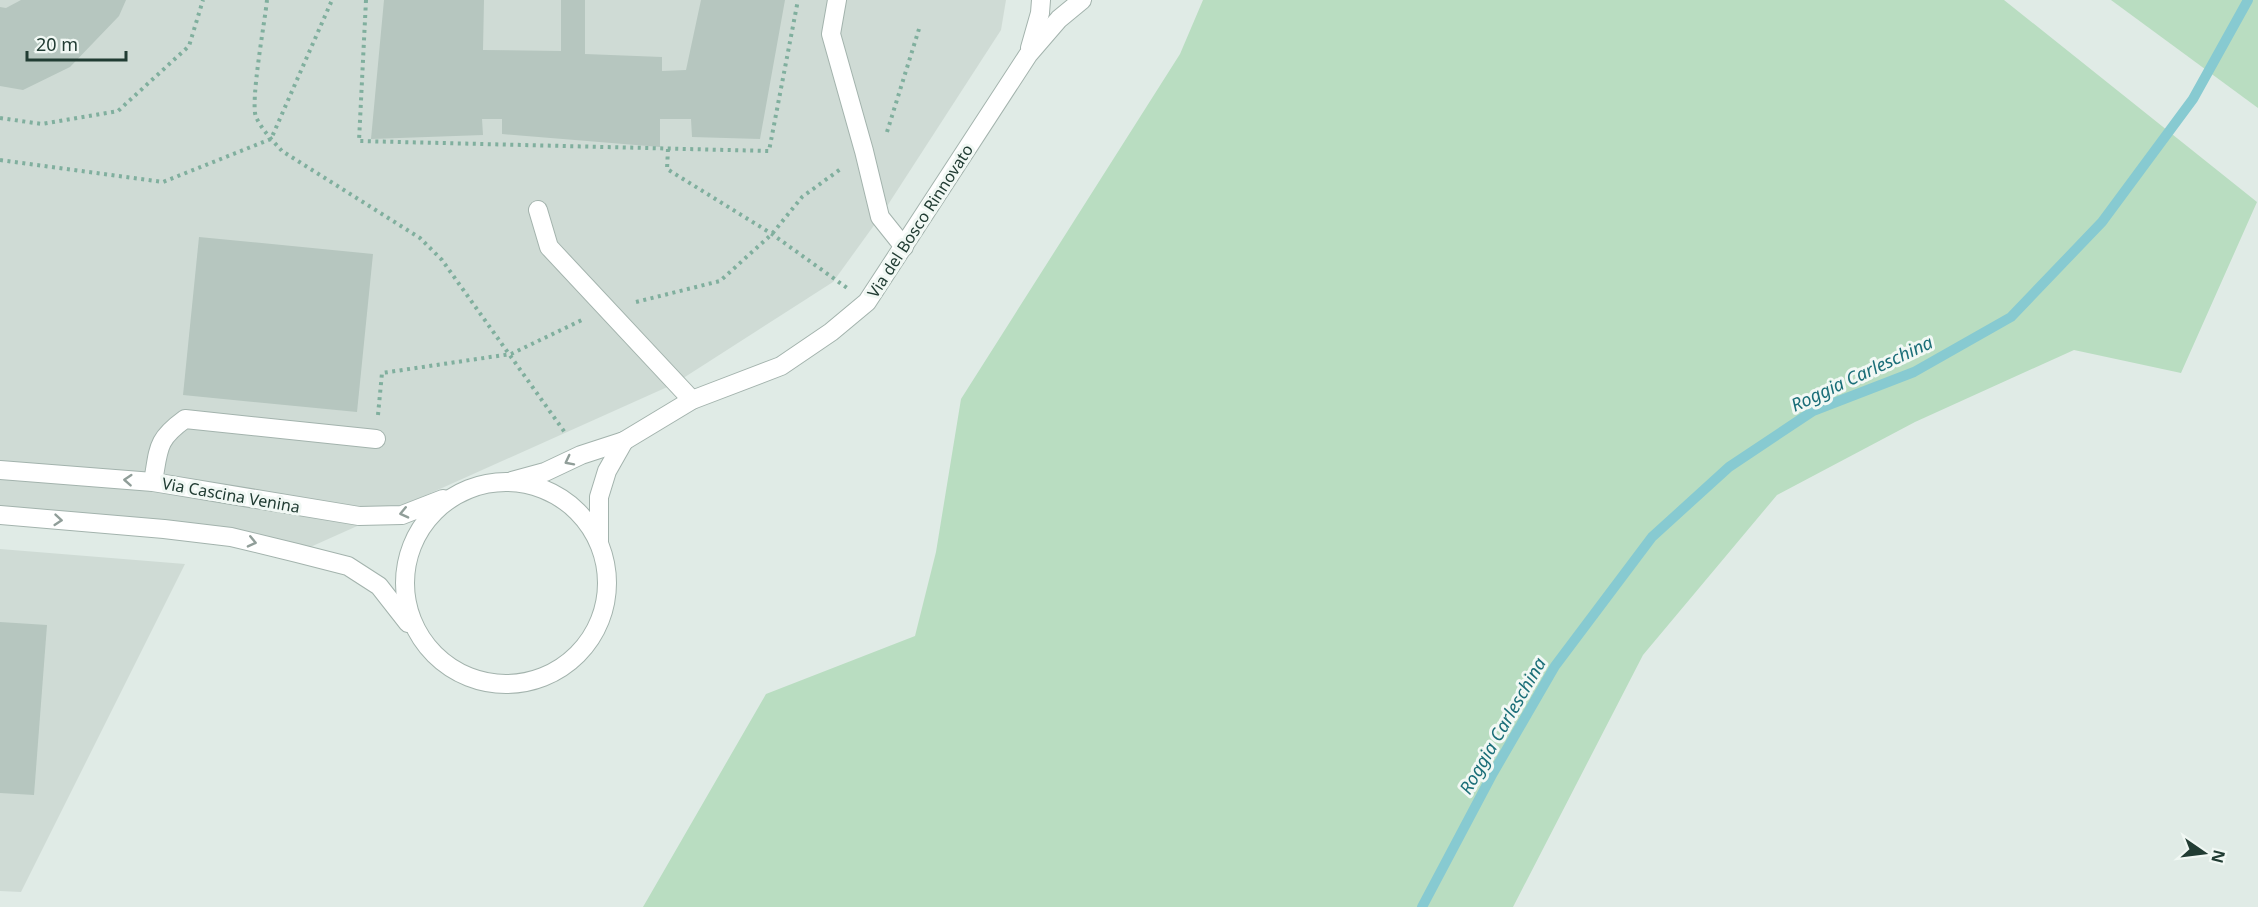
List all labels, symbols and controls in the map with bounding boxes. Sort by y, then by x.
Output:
scale bar [27,24,126,62]
text: 20 m [36,32,78,56]
street label: Via del Bosco Rinnovato [862,140,978,302]
water label: Roggia Carleschina [1787,330,1936,417]
one-way arrow [564,453,575,465]
street label: Via Cascina Venina [160,472,302,518]
one-way arrow [124,473,133,486]
one-way arrow [399,506,409,519]
one-way arrow [54,514,63,527]
one-way arrow [247,535,257,548]
water label: Roggia Carleschina [1453,653,1551,798]
north arrow [2174,823,2234,883]
text: N [2206,848,2231,866]

